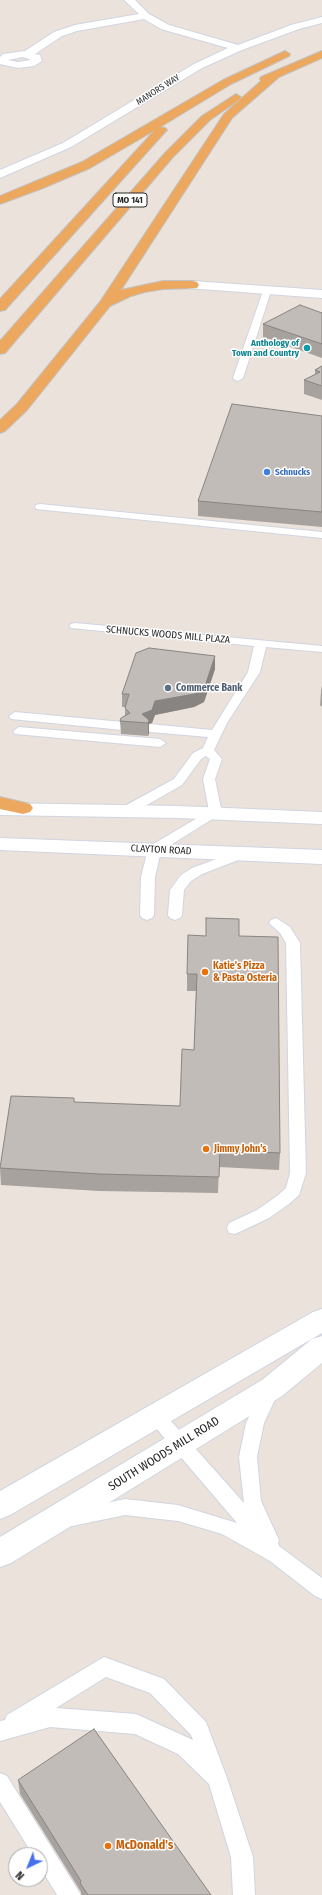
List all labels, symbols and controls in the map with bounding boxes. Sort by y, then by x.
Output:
street label: MANORS WAY [134,72,182,108]
road number: MO 141 [113,193,147,207]
place label: Anthology of Town and Country [232,338,299,359]
marker: Anthology of Town and Country [302,343,312,353]
marker: Schnucks [262,467,272,477]
place label: Schnucks [275,467,310,477]
street label: SCHNUCKS WOODS MILL PLAZA [105,624,231,646]
place label: Commerce Bank [176,682,242,694]
marker: Commerce Bank [163,683,173,693]
street label: CLAYTON ROAD [130,842,192,858]
place label: Katie's Pizza & Pasta Osteria [213,960,277,984]
marker: Katie's Pizza & Pasta Osteria [200,967,210,977]
place label: Jimmy John's [214,1143,267,1155]
marker: Jimmy John's [201,1144,211,1154]
street label: SOUTH WOODS MILL ROAD [106,1414,222,1494]
place label: McDonald's [116,1839,173,1853]
marker: McDonald's [103,1841,113,1851]
north arrow [8,1847,48,1887]
text: N [13,1868,27,1882]

